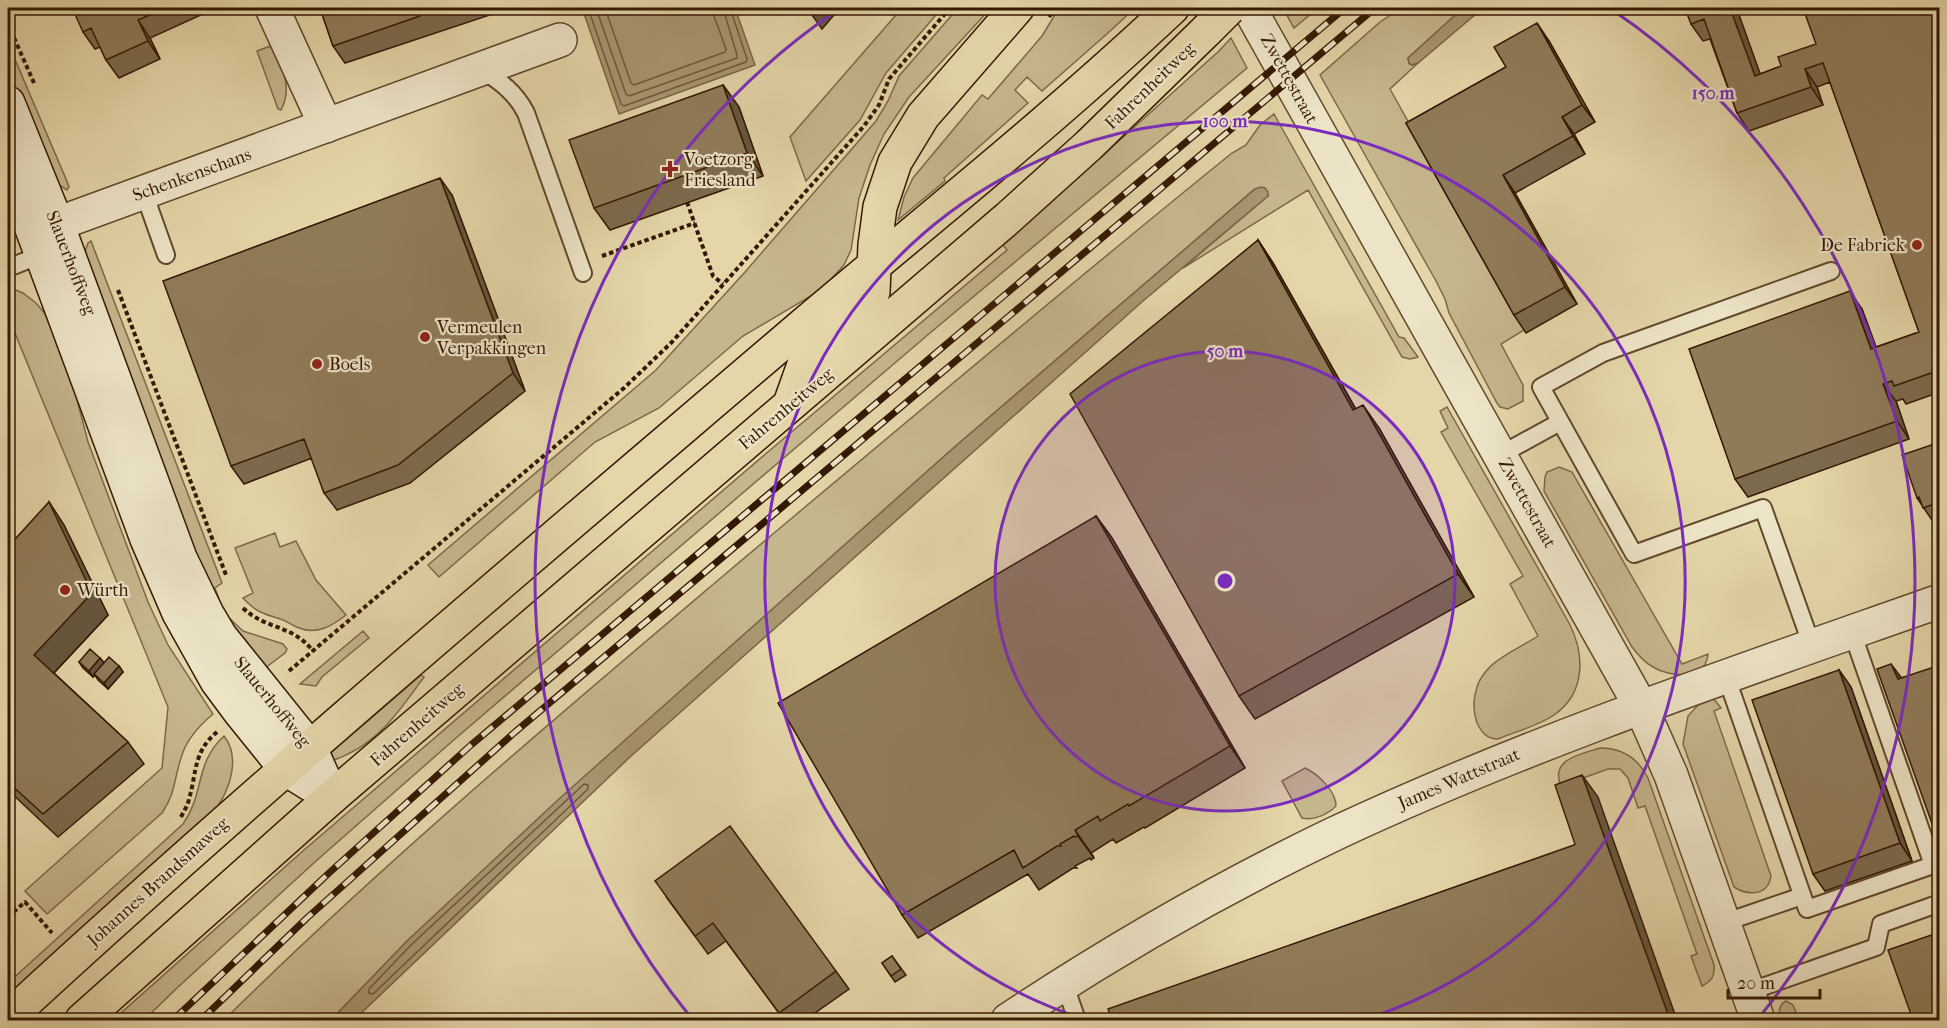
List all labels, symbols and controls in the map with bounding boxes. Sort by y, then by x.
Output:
street label: Zwettestraat [1256,30,1323,128]
street label: Fahrenheitweg [1101,38,1200,134]
text: 150 m [1692,83,1735,104]
text: 100 m [1202,111,1249,132]
street label: Schenkenschans [130,144,255,206]
place label: Voetzorg Friesland [683,149,756,191]
marker: Voetzorg Friesland [661,160,679,178]
street label: Slauerhoffweg [41,208,101,319]
place label: De Fabriek [1820,235,1906,256]
marker: De Fabriek [1910,238,1924,252]
place label: Vermeulen Verpakkingen [436,317,547,359]
marker: Vermeulen Verpakkingen [418,330,432,344]
text: 50 m [1207,341,1244,362]
place label: Boels [329,354,371,375]
marker: Boels [310,357,324,371]
street label: Fahrenheitweg [734,363,838,455]
street label: Zwettestraat [1494,454,1561,552]
centre of rings [1215,571,1235,591]
place label: Würth [76,580,129,601]
marker: Würth [58,583,72,597]
street label: Slauerhoffweg [229,652,315,752]
street label: Fahrenheitweg [366,678,468,771]
street label: James Wattstraat [1393,744,1524,815]
street label: Johannes Brandsmaweg [81,813,233,952]
scale bar [1728,962,1820,1000]
text: 20 m [1737,973,1775,994]

